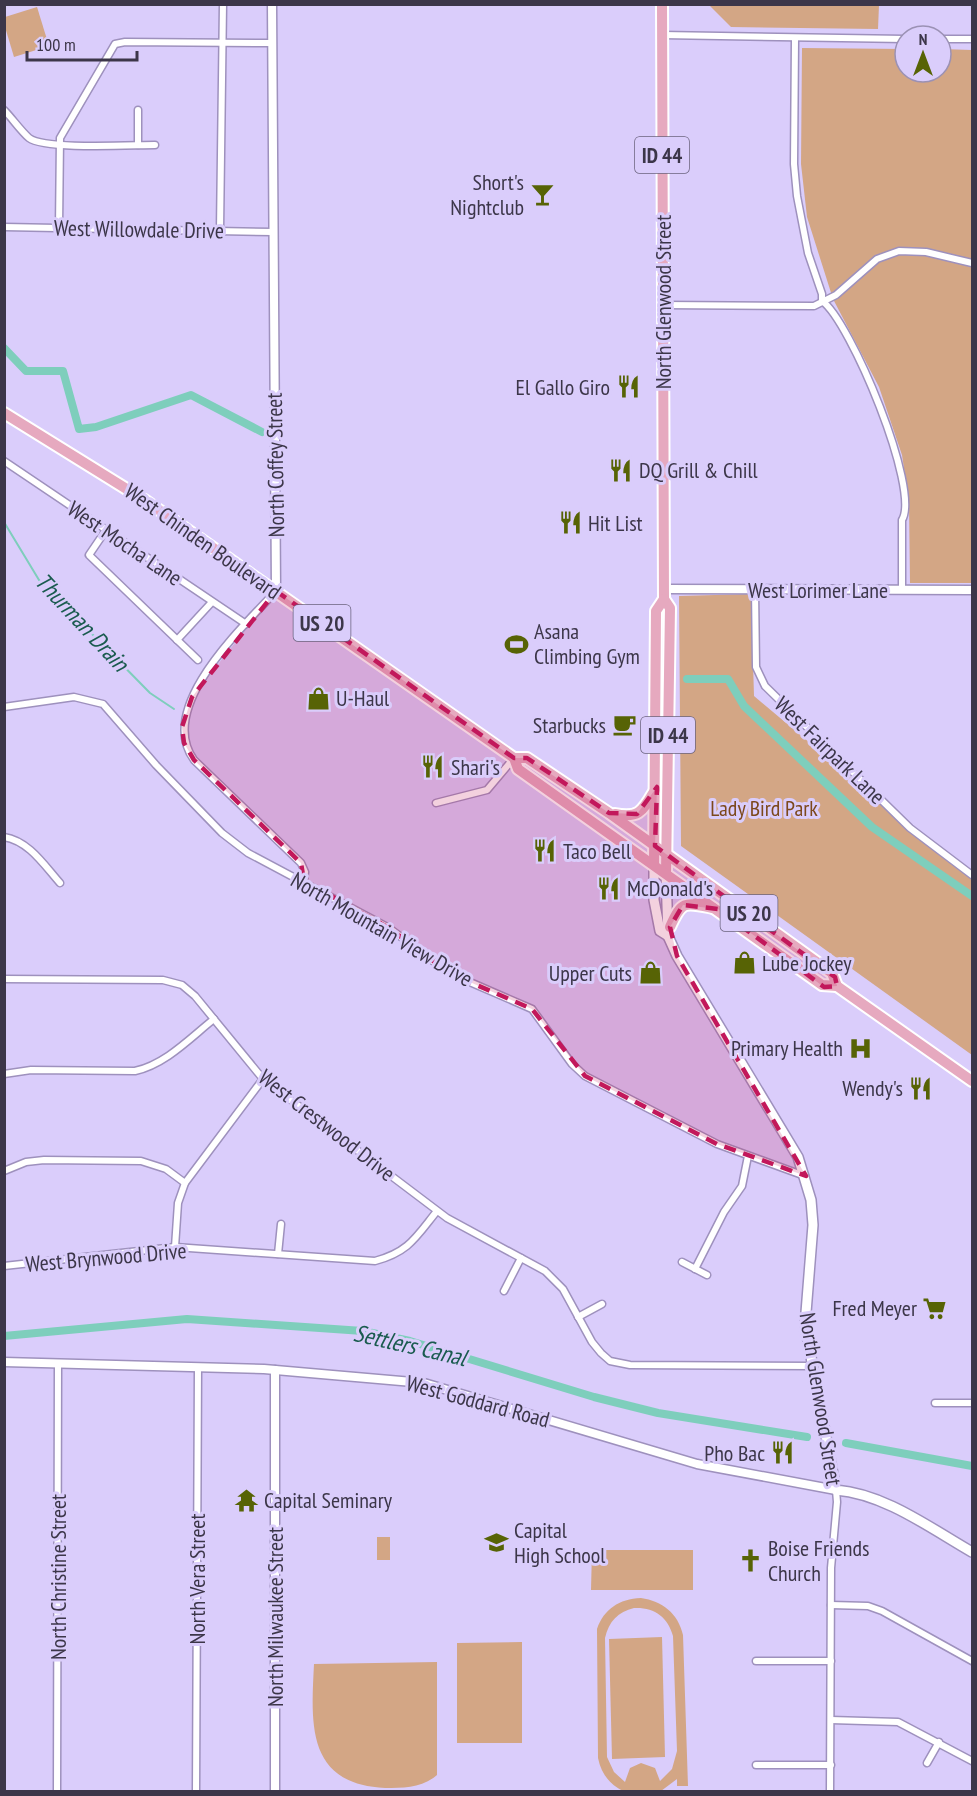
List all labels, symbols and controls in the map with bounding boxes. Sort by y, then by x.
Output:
scale bar [27,24,136,62]
north arrow [893,24,953,84]
text: N [919,29,927,49]
text: 100 m [36,33,76,56]
road number: ID 44 [635,137,689,173]
place label: Short's Nightclub [450,168,524,221]
bar icon: Short's Nightclub [529,182,555,208]
street label: West Willowdale Drive [54,214,224,244]
street label: North Glenwood Street [649,215,677,389]
place label: El Gallo Giro [516,373,610,401]
restaurant icon: El Gallo Giro [615,374,641,400]
street label: North Coffey Street [260,392,290,538]
place label: DQ Grill & Chill [639,456,759,484]
restaurant icon: DQ Grill & Chill [608,457,634,483]
street label: West Chinden Boulevard [119,477,287,605]
street label: West Mocha Lane [62,494,188,592]
place label: Hit List [588,509,643,537]
restaurant icon: Hit List [557,510,583,536]
water label: Thurman Drain [28,566,136,679]
street label: West Lorimer Lane [748,576,888,604]
road number: US 20 [294,605,350,641]
place label: Asana Climbing Gym [534,617,640,670]
sports icon: Asana Climbing Gym [503,631,529,657]
place label: U-Haul [336,684,390,712]
shop icon: U-Haul [305,685,331,711]
street label: West Fairpark Lane [769,690,891,810]
place label: Starbucks [533,711,606,739]
cafe icon: Starbucks [611,712,637,738]
road number: ID 44 [641,717,695,753]
place label: Shari's [451,753,500,781]
restaurant icon: Shari's [420,754,446,780]
park label: Lady Bird Park [710,794,818,822]
place label: Taco Bell [563,837,632,865]
restaurant icon: Taco Bell [532,838,558,864]
street label: North Mountain View Drive [286,865,478,993]
place label: McDonald's [627,874,713,902]
restaurant icon: McDonald's [596,875,622,901]
road number: US 20 [720,895,777,931]
place label: Lube Jockey [762,949,852,977]
shop icon: Lube Jockey [731,950,757,976]
place label: Upper Cuts [549,959,632,987]
shop icon: Upper Cuts [637,960,663,986]
place label: Primary Health [731,1034,843,1062]
hospital icon: Primary Health [848,1035,874,1061]
street label: West Crestwood Drive [253,1063,401,1187]
place label: Wendy's [842,1074,903,1102]
restaurant icon: Wendy's [908,1075,934,1101]
street label: West Brynwood Drive [24,1236,188,1278]
place label: Fred Meyer [832,1294,917,1322]
supermarket icon: Fred Meyer [922,1295,948,1321]
street label: North Glenwood Street [794,1311,848,1487]
water label: Settlers Canal [351,1317,472,1374]
street label: West Goddard Road [403,1368,553,1434]
place label: Pho Bac [704,1439,765,1467]
restaurant icon: Pho Bac [770,1440,796,1466]
place label: Capital Seminary [264,1486,393,1514]
temple icon: Capital Seminary [233,1487,259,1513]
street label: North Christine Street [44,1494,72,1660]
street label: North Vera Street [183,1514,211,1645]
place label: Capital High School [514,1516,606,1569]
street label: North Milwaukee Street [261,1527,289,1707]
school or university icon: Capital High School [483,1530,509,1556]
place label: Boise Friends Church [768,1534,869,1587]
church icon: Boise Friends Church [737,1548,763,1574]

